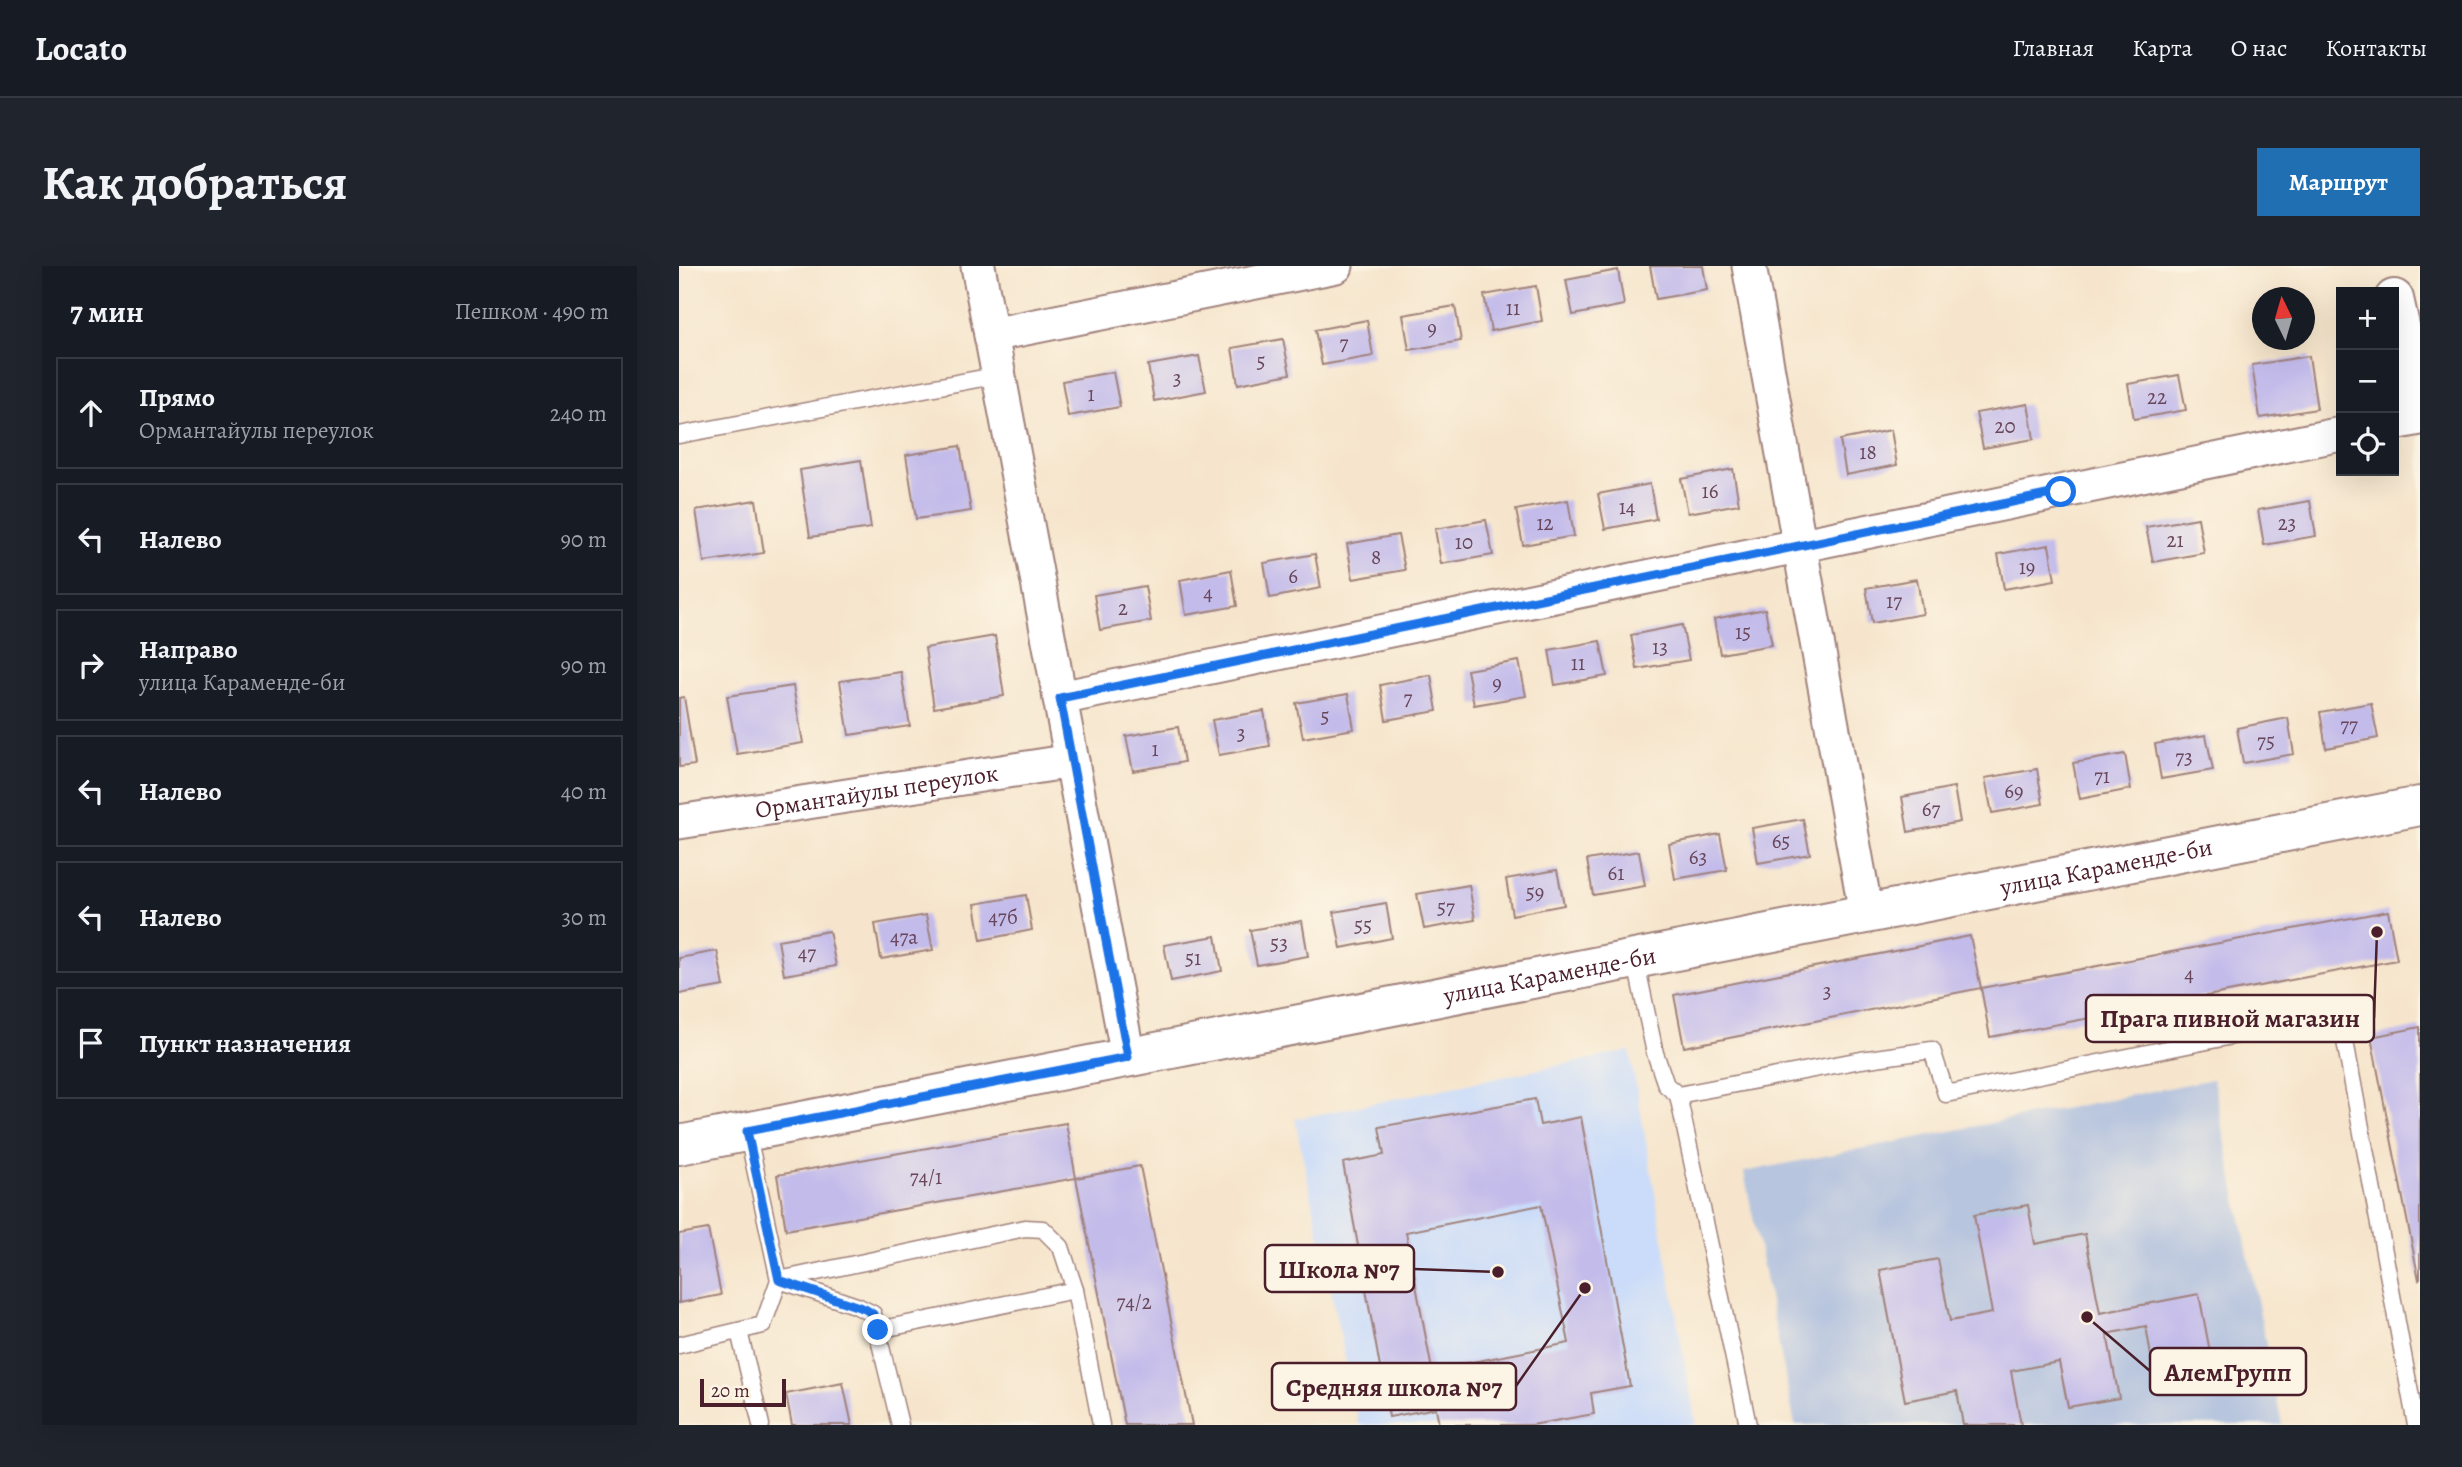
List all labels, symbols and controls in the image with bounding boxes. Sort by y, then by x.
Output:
text: Locato [35,26,127,71]
text: Главная [2013,32,2094,64]
text: Карта [2132,32,2193,64]
text: О нас [2231,32,2287,64]
text: Контакты [2325,32,2427,64]
button: Маршрут [2257,148,2420,216]
text: Как добраться [42,149,348,216]
north arrow [2252,287,2315,350]
map controls [2336,287,2399,476]
button: + [2336,287,2399,350]
text: 7 мин [70,292,144,332]
house number: 11 [1506,294,1520,322]
text: Пешком · 490 m [455,296,609,327]
house number: 9 [1427,314,1437,342]
house number: 7 [1340,329,1349,357]
house number: 5 [1256,347,1266,375]
button: − [2336,350,2399,413]
house number: 3 [1173,364,1181,392]
text: Прямо [139,380,215,415]
house number: 1 [1087,380,1095,408]
house number: 22 [2147,383,2167,411]
icon: ahead [72,394,110,432]
text: 240 m [550,398,607,429]
house number: 20 [1994,412,2016,440]
button: locate [2336,413,2399,476]
text: Ормантайулы переулок [139,415,374,446]
house number: 18 [1859,438,1877,466]
route start [2045,476,2076,507]
house number: 16 [1702,477,1719,505]
house number: 14 [1619,493,1635,521]
house number: 12 [1536,509,1554,537]
house number: 23 [2278,509,2296,537]
icon: left [72,520,110,558]
text: Налево [139,522,222,557]
text: 90 m [561,524,607,555]
house number: 21 [2166,526,2184,554]
house number: 10 [1455,528,1473,556]
house number: 8 [1371,543,1381,571]
house number: 19 [2019,553,2035,581]
house number: 6 [1288,562,1298,590]
house number: 4 [1203,579,1213,607]
house number: 17 [1886,587,1902,615]
house number: 2 [1118,594,1128,622]
house number: 15 [1735,618,1751,646]
text: Направо [139,632,238,667]
house number: 13 [1652,633,1668,661]
icon: right [72,646,110,684]
house number: 11 [1571,649,1585,677]
text: 90 m [561,650,607,681]
text: улица Караменде-би [139,667,345,698]
house number: 9 [1492,669,1502,697]
house number: 7 [1404,684,1413,712]
house number: 5 [1320,702,1330,730]
house number: 77 [2340,711,2358,739]
house number: 3 [1237,719,1245,747]
house number: 75 [2257,727,2275,755]
house number: 1 [1151,735,1159,763]
house number: 73 [2175,743,2193,771]
street label: Ормантайулы переулок [753,757,1000,826]
house number: 71 [2094,762,2110,790]
icon: left [72,772,110,810]
text: Налево [139,774,222,809]
text: 40 m [561,776,607,807]
house number: 69 [2004,777,2024,805]
house number: 67 [1922,795,1940,823]
house number: 65 [1772,827,1790,855]
street label: улица Караменде-би [1996,831,2215,904]
house number: 63 [1689,843,1707,871]
house number: 61 [1608,859,1624,887]
house number: 59 [1526,878,1544,906]
house number: 57 [1437,893,1455,921]
icon: left [72,898,110,936]
text: Налево [139,900,222,935]
text: 30 m [561,902,607,933]
house number: 47б [988,903,1018,931]
house number: 55 [1354,911,1372,939]
house number: 47а [890,923,918,951]
house number: 53 [1270,929,1288,957]
house number: 47 [798,939,816,967]
street label: улица Караменде-би [1440,939,1658,1012]
house number: 51 [1185,944,1201,972]
house number: 4 [2184,960,2194,988]
house number: 3 [1823,977,1831,1005]
callout: Прага пивной магазин [2086,995,2374,1042]
text: Прага пивной магазин [2100,1001,2360,1036]
icon: arrive [72,1024,110,1062]
text: Пункт назначения [139,1026,351,1061]
house number: 74/1 [910,1163,942,1191]
callout: Школа №7 [1265,1245,1414,1292]
text: Школа №7 [1278,1252,1401,1287]
house number: 74/2 [1116,1288,1152,1316]
route end [862,1314,893,1345]
callout: АлемГрупп [2150,1348,2306,1395]
text: АлемГрупп [2163,1355,2292,1390]
callout: Средняя школа №7 [1272,1363,1516,1410]
text: Средняя школа №7 [1286,1370,1503,1405]
scale bar [700,1376,786,1408]
text: 20 m [711,1378,750,1404]

